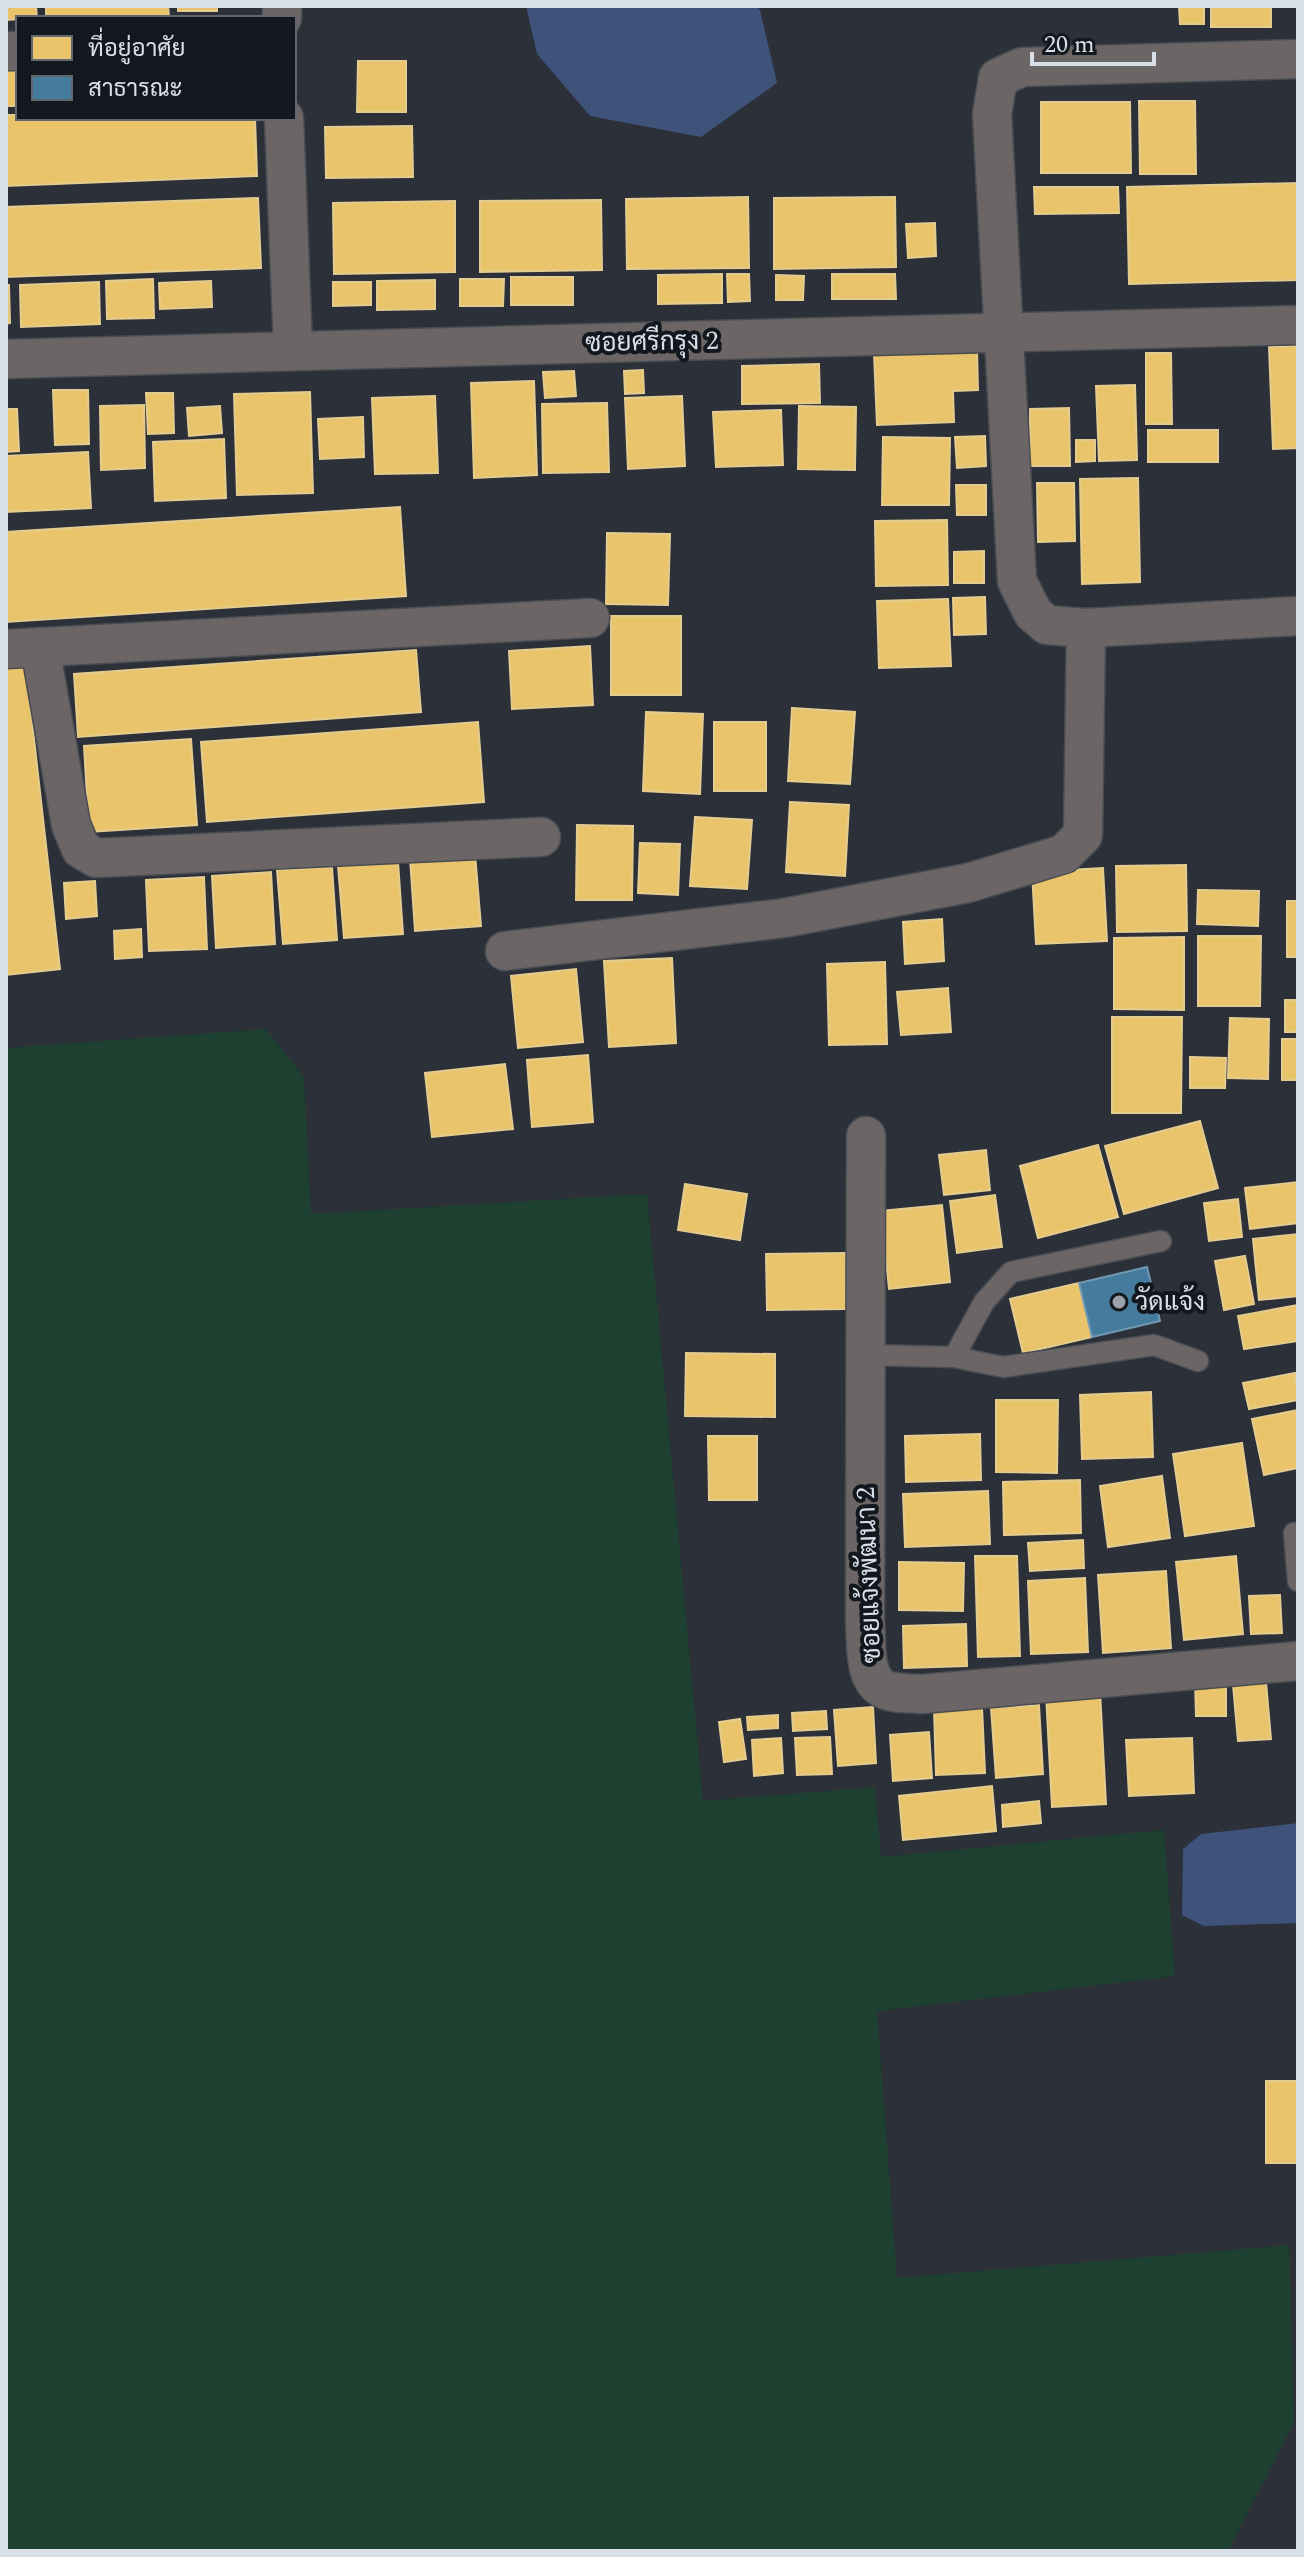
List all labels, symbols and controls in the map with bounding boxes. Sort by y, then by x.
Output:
legend [16,16,296,120]
scale bar [1032,16,1154,66]
text: ที่อยู่อาศัย [88,27,186,67]
text: 20 m [1044,27,1095,63]
text: สาธารณะ [88,71,183,107]
street label: ซอยศรีกรุง 2 [585,321,719,363]
place label: วัดแจ้ง [1135,1282,1205,1322]
marker: วัดแจ้ง [1110,1293,1128,1311]
street label: ซอยแจ้งพัฒนา 2 [846,1486,892,1664]

